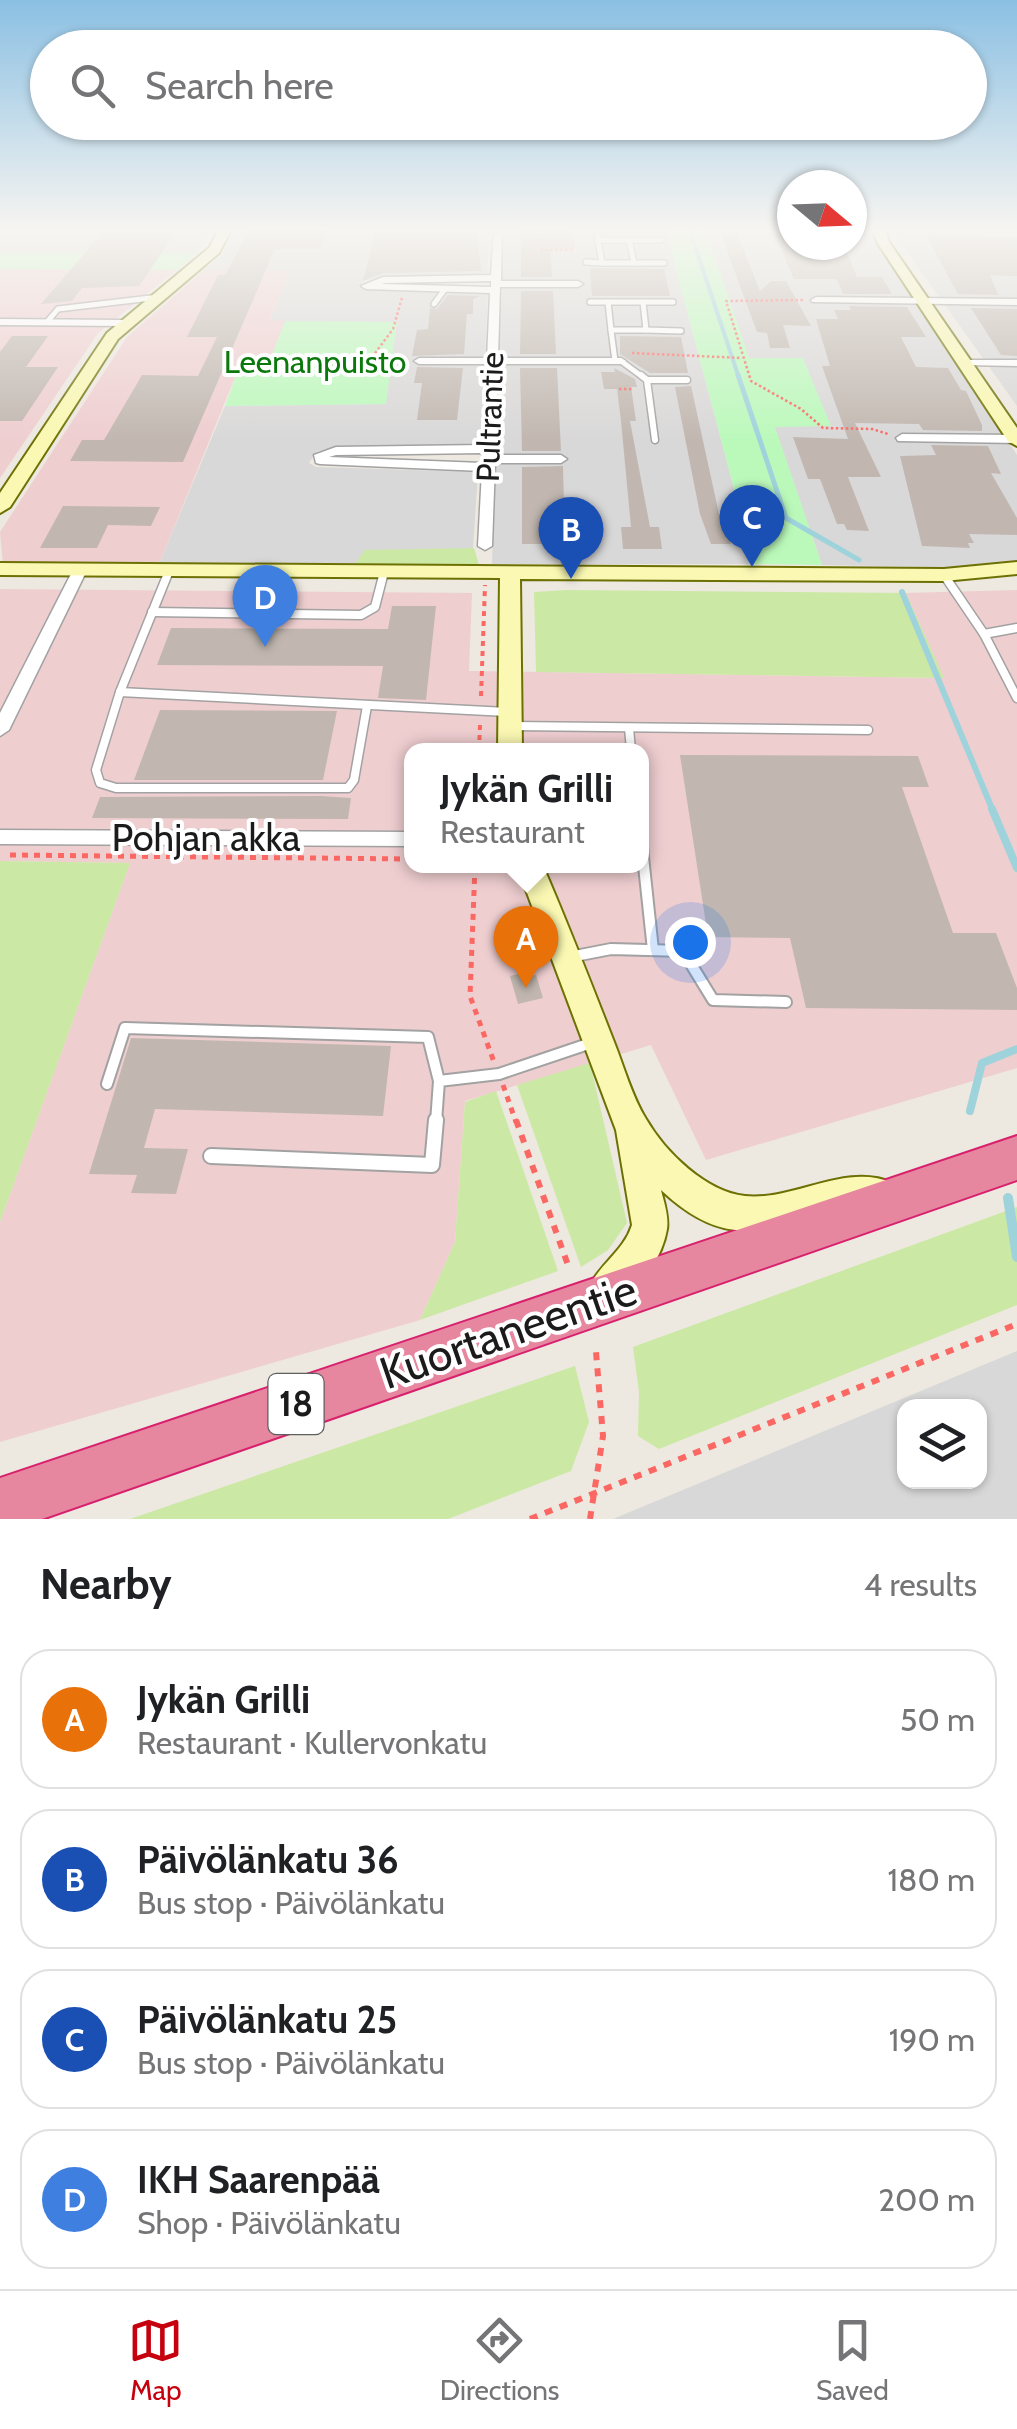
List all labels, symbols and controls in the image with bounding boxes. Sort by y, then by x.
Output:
search box [30,30,987,140]
icon: search [65,58,120,113]
text: Search here [145,62,334,109]
north arrow [777,170,867,260]
park label: Leenanpuisto [224,342,406,381]
street label: Pultrantie [468,351,511,483]
pin: C [720,484,784,567]
pin: B [538,496,604,579]
pin: D [232,564,298,647]
popup [404,743,649,873]
text: Jykän Grilli [440,765,613,812]
text: Restaurant [440,812,585,851]
street label: Pohjan akka [111,814,301,861]
pin: A [494,906,558,988]
your location [665,917,716,968]
street label: Kuortaneentie [373,1262,643,1400]
road number: 18 [268,1374,324,1434]
map controls [897,1399,987,1489]
button: layers [897,1399,987,1489]
text: Nearby [40,1558,172,1610]
text: 4 results [864,1565,977,1604]
text: Jykän Grilli [137,1676,310,1723]
text: A [64,1700,85,1739]
text: 50 m [900,1700,975,1739]
text: Restaurant · Kullervonkatu [137,1723,487,1762]
text: Päivölänkatu 36 [137,1836,399,1883]
text: B [64,1860,85,1899]
text: 180 m [888,1860,975,1899]
text: Bus stop · Päivölänkatu [137,1883,445,1922]
text: Päivölänkatu 25 [137,1996,397,2043]
text: C [65,2020,84,2059]
text: 190 m [889,2020,975,2059]
text: Bus stop · Päivölänkatu [137,2043,445,2082]
text: IKH Saarenpää [137,2156,380,2203]
text: D [63,2180,86,2219]
text: 200 m [878,2180,975,2219]
text: Shop · Päivölänkatu [137,2203,401,2242]
tab: Map [128,2313,183,2407]
tab: Directions [440,2313,559,2407]
tab: Saved [816,2313,889,2407]

